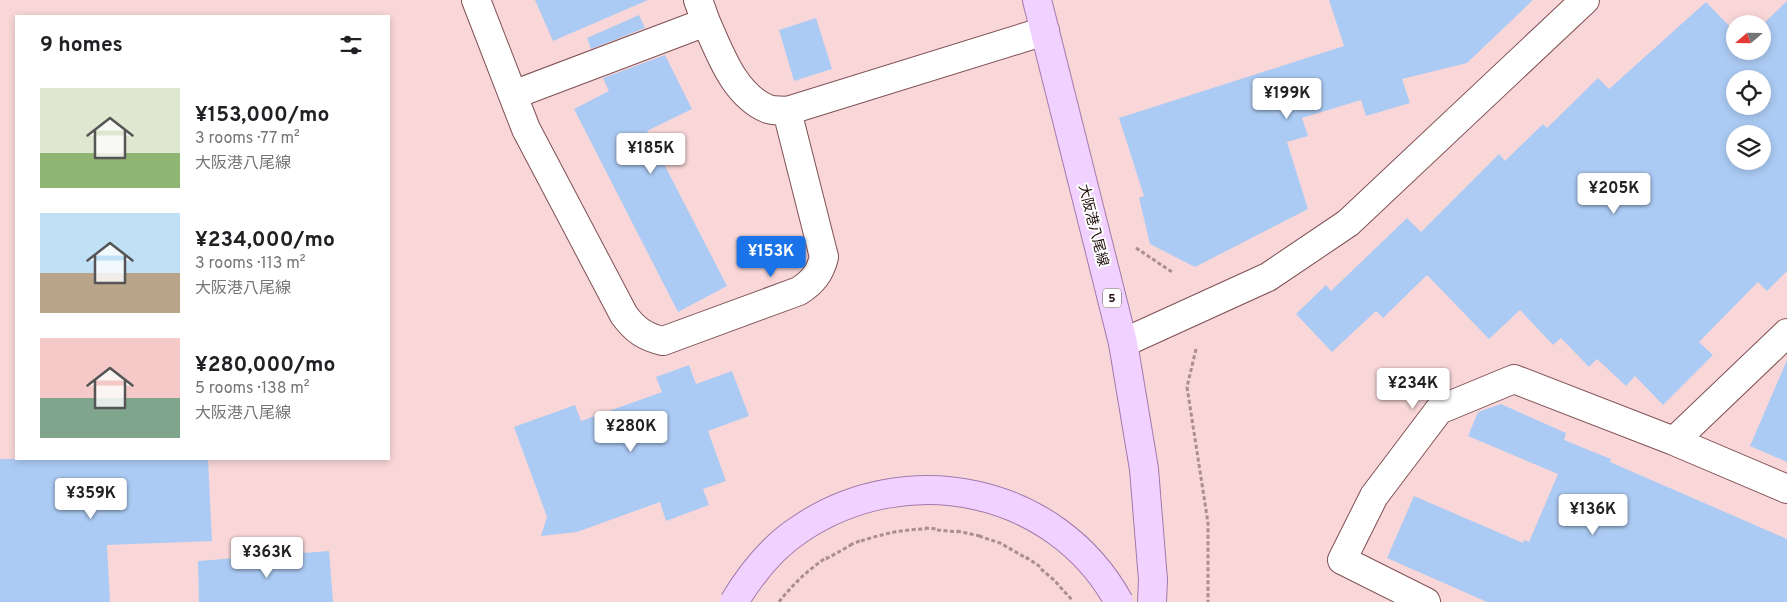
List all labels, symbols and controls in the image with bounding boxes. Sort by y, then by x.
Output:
north arrow [1726,15,1771,60]
map controls [1726,15,1771,170]
icon: filters [337,31,365,59]
text: 9 homes [40,32,123,59]
button: locate [1726,70,1771,115]
pin: ¥199K [1252,78,1322,120]
text: ¥199K [1263,84,1311,104]
text: ¥153,000/mo [195,102,329,129]
icon: home [80,108,140,168]
button: layers [1726,125,1771,170]
text: 3 rooms · 77 m² [195,129,300,149]
pin: ¥185K [616,132,686,175]
text: ¥185K [627,139,675,159]
text: 大阪港八尾線 [195,154,291,174]
pin: ¥205K [1579,172,1649,215]
text: ¥205K [1588,179,1640,199]
street label: 大阪港八尾線 [1074,183,1111,268]
text: ¥234,000/mo [195,227,335,254]
icon: home [80,233,140,293]
pin: ¥153K [736,236,806,278]
text: ¥153K [748,242,794,262]
text: 3 rooms · 113 m² [195,254,306,274]
text: 大阪港八尾線 [195,279,291,299]
road number: 5 [1103,288,1121,308]
text: ¥280,000/mo [195,352,336,379]
icon: home [80,358,140,418]
pin: ¥234K [1378,368,1448,410]
text: ¥234K [1388,374,1438,394]
text: 5 rooms · 138 m² [195,379,310,399]
text: 大阪港八尾線 [195,404,291,424]
pin: ¥280K [596,410,666,453]
text: ¥280K [605,417,657,437]
pin: ¥359K [56,478,126,520]
text: ¥359K [66,484,116,504]
pin: ¥136K [1558,494,1628,536]
text: ¥136K [1570,500,1616,520]
pin: ¥363K [232,536,302,579]
text: ¥363K [242,543,292,563]

